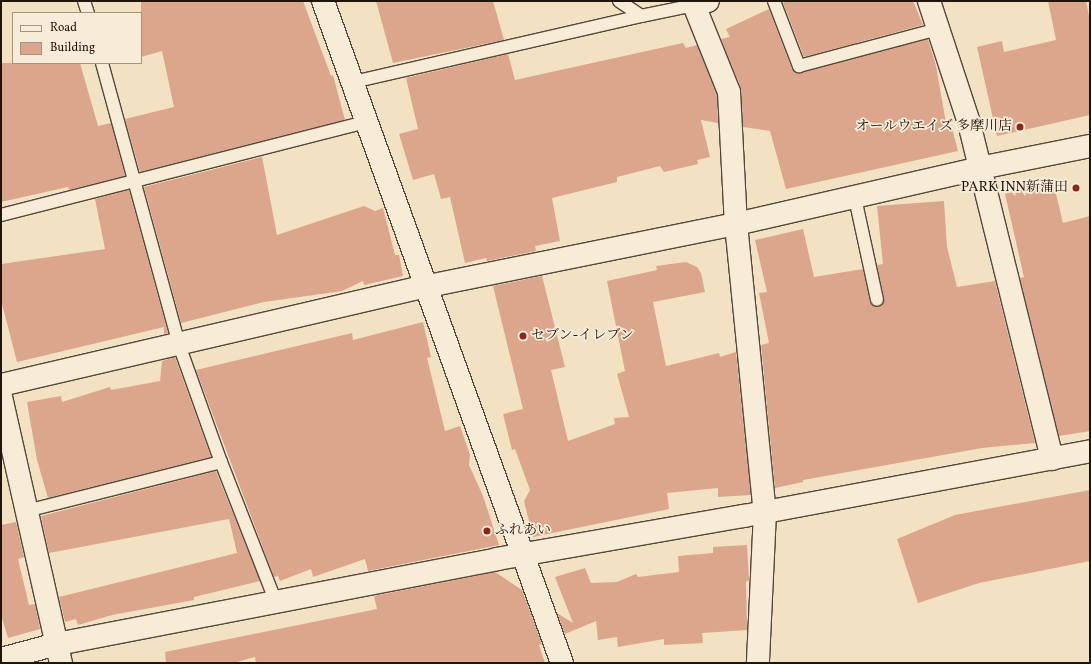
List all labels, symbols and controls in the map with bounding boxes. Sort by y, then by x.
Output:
legend [12,12,142,64]
text: Road [50,20,77,36]
text: Building [50,40,95,56]
place label: オールウエイズ 多摩川店 [855,119,1012,135]
marker: オールウエイズ 多摩川店 [1015,122,1025,132]
place label: PARK INN新蒲田 [961,180,1068,196]
marker: PARK INN新蒲田 [1071,183,1081,193]
place label: セブン-イレブン [531,328,635,344]
marker: セブン-イレブン [518,331,528,341]
place label: ふれあい [495,523,551,539]
marker: ふれあい [482,526,492,536]

